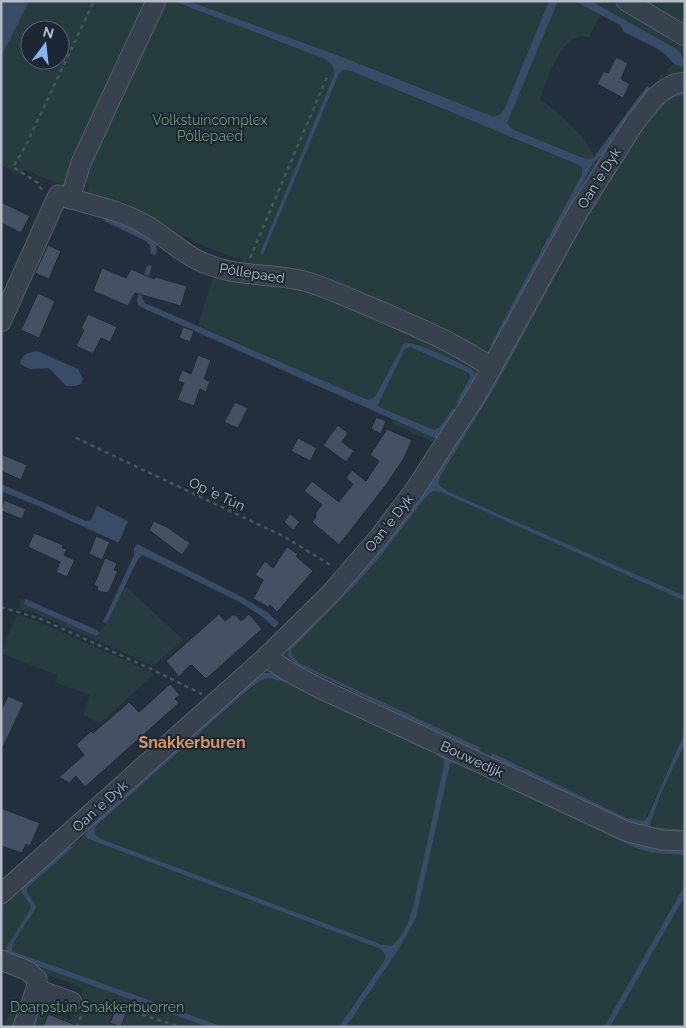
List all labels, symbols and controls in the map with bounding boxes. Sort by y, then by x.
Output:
north arrow [20,20,70,70]
text: N [41,23,56,42]
park label: Volkstuincomplex Pôllepaed [152,112,268,144]
street label: Oan 'e Dyk [574,144,624,211]
street label: Pôllepaed [218,260,286,286]
street label: Op 'e Tún [186,474,248,514]
street label: Oan 'e Dyk [362,491,417,555]
district label: Snakkerburen [138,733,246,752]
street label: Bouwedijk [438,737,507,781]
street label: Oan 'e Dyk [69,777,131,835]
park label: Doarpstún Snakkerbuorren [10,999,184,1015]

